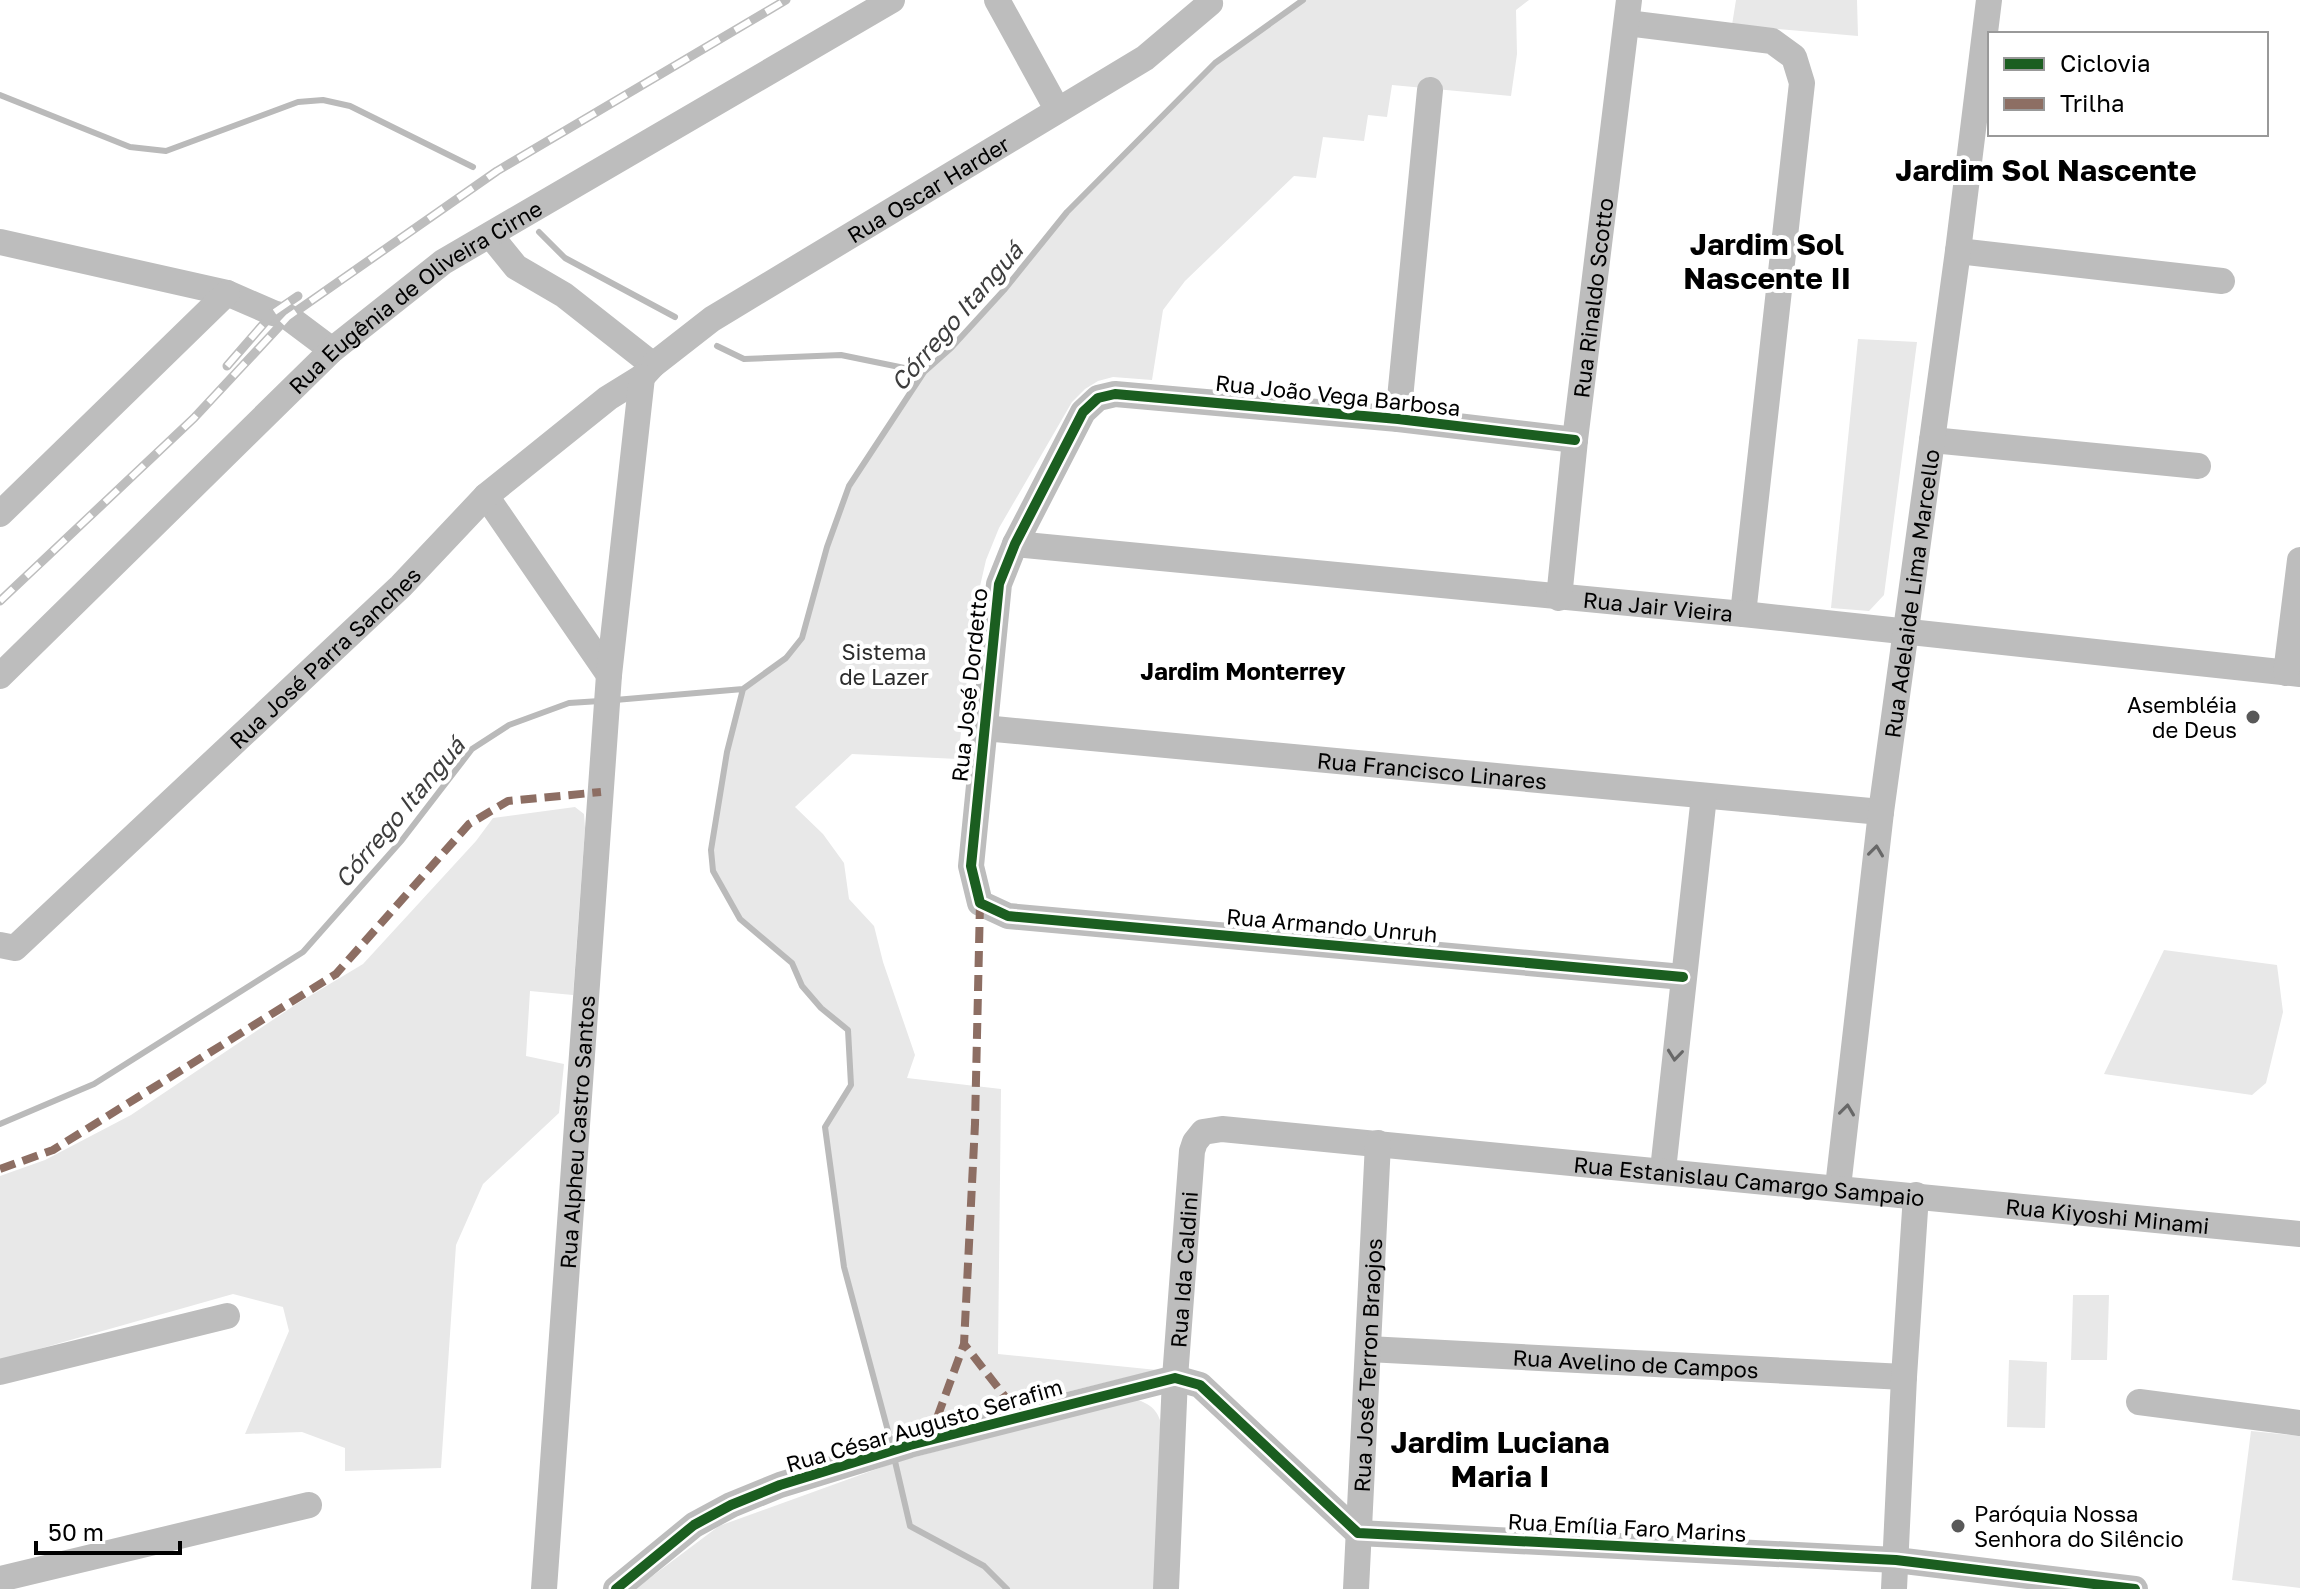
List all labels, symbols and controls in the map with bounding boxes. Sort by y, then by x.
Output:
legend [1988,32,2268,136]
text: Ciclovia [2060,48,2151,77]
text: Trilha [2060,88,2125,117]
street label: Rua Oscar Harder [842,129,1014,248]
district label: Jardim Sol Nascente [1895,152,2197,188]
street label: Rua Eugênia de Oliveira Cirne [282,194,547,399]
street label: Rua Rinaldo Scotto [1567,196,1618,400]
district label: Jardim Sol Nascente II [1683,226,1851,296]
water label: Córrego Itanguá [884,234,1031,397]
street label: Rua João Vega Barbosa [1214,369,1462,421]
street label: Rua Adelaide Lima Marcello [1878,447,1944,740]
street label: Rua José Parra Sanches [223,561,426,754]
street label: Rua Jair Vieira [1582,585,1734,626]
street label: Rua José Dordetto [945,587,993,783]
park label: Sistema de Lazer [839,638,929,690]
district label: Jardim Monterrey [1140,656,1346,685]
place label: Asembléia de Deus [2127,691,2237,743]
marker: Asembléia de Deus [2244,708,2262,726]
water label: Córrego Itanguá [328,729,472,893]
street label: Rua Francisco Linares [1316,746,1548,794]
one-way arrow [1868,845,1885,858]
street label: Rua Armando Unruh [1225,902,1439,948]
street label: Rua Alpheu Castro Santos [553,994,600,1270]
one-way arrow [1666,1049,1683,1062]
one-way arrow [1838,1103,1855,1116]
street label: Rua Estanislau Camargo Sampaio [1572,1150,1926,1211]
street label: Rua Ida Caldini [1164,1190,1202,1349]
street label: Rua Kiyoshi Minami [2004,1192,2211,1239]
street label: Rua José Terron Braojos [1347,1238,1387,1493]
street label: Rua Avelino de Campos [1512,1343,1759,1383]
street label: Rua César Augusto Serafim [783,1373,1065,1477]
district label: Jardim Luciana Maria I [1390,1424,1610,1494]
place label: Paróquia Nossa Senhora do Silêncio [1974,1500,2184,1552]
scale bar [36,1505,180,1555]
street label: Rua Emília Faro Marins [1507,1507,1747,1547]
text: 50 m [48,1517,104,1546]
marker: Paróquia Nossa Senhora do Silêncio [1949,1517,1967,1535]

